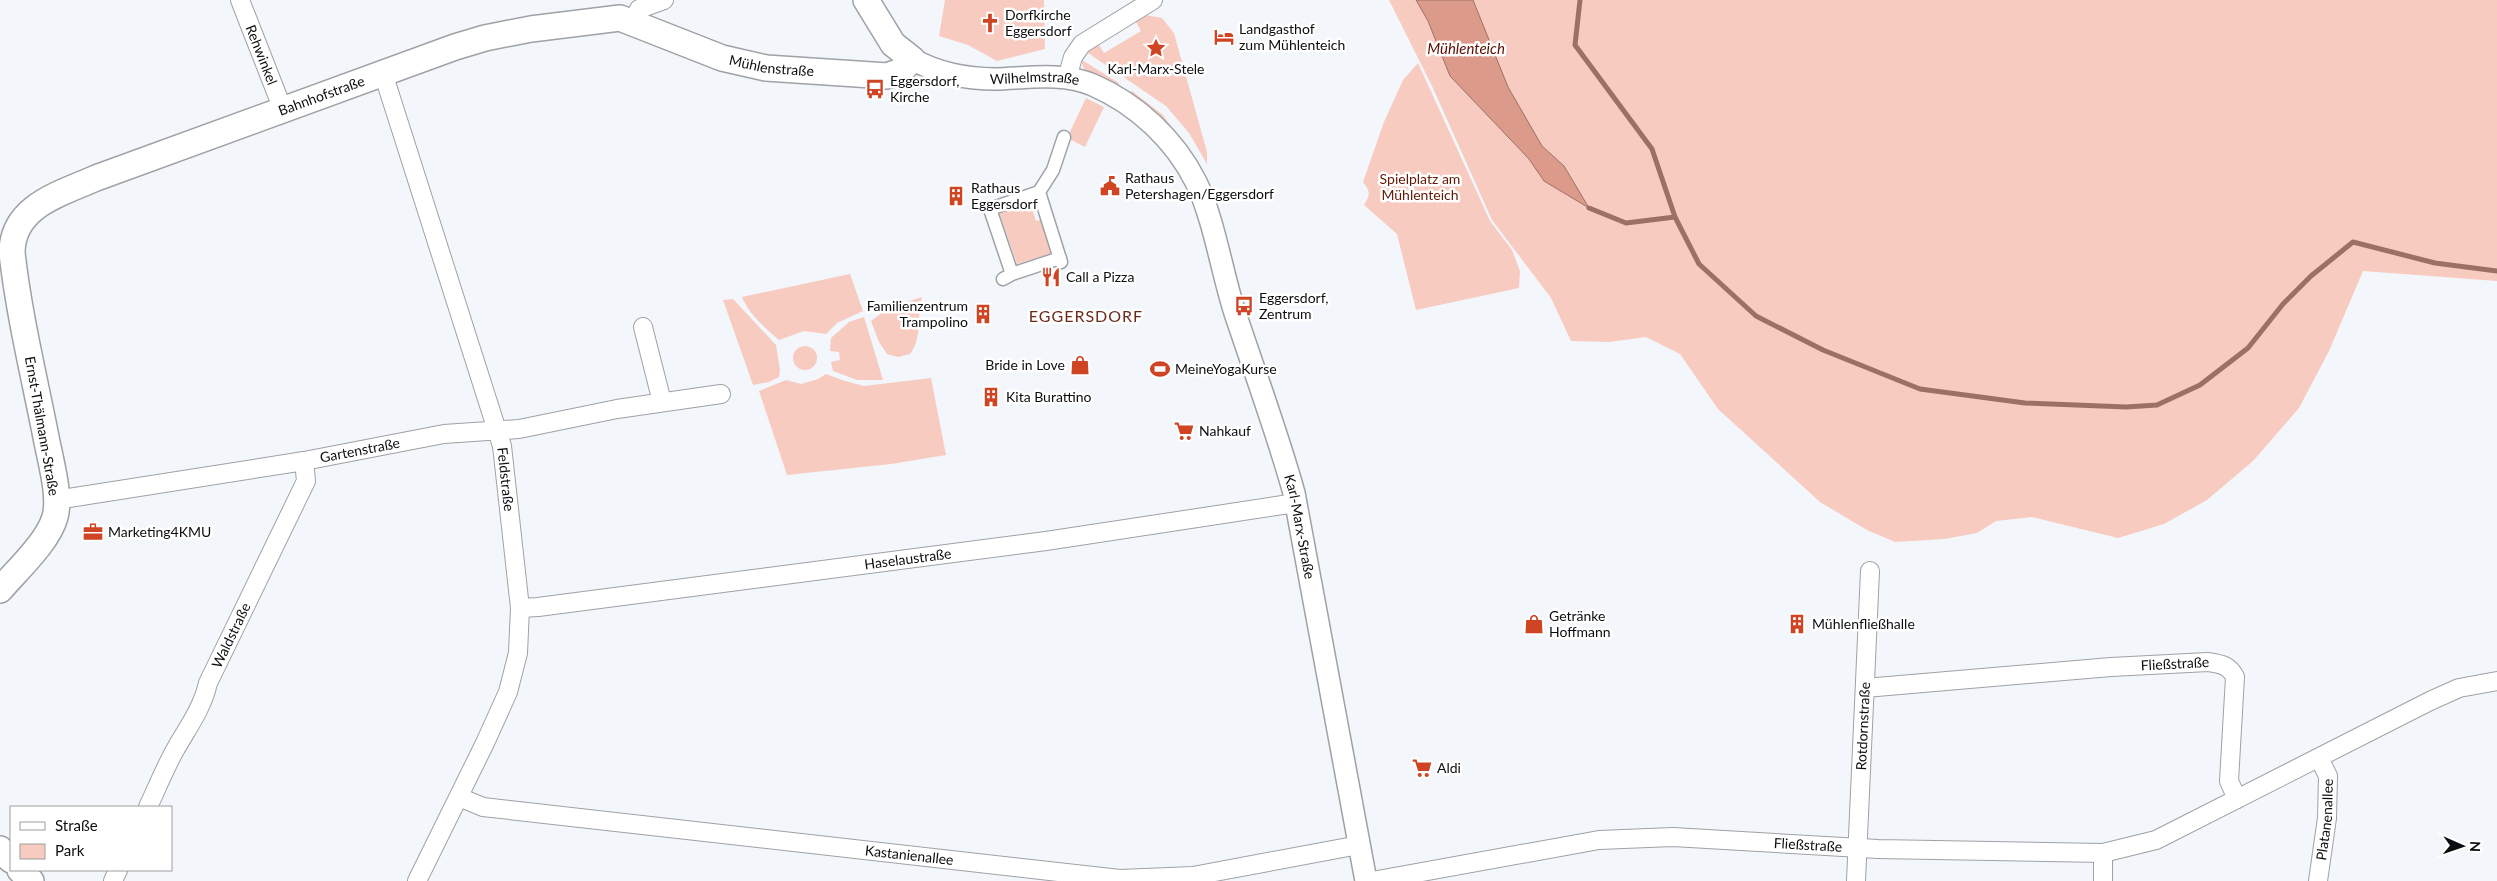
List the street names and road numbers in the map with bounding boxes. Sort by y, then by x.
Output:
street label: Rehwinkel [243,22,281,87]
street label: Mühlenstraße [728,51,814,79]
street label: Wilhelmstraße [990,68,1081,88]
street label: Bahnhofstraße [276,72,367,119]
street label: Ernst-Thälmann-Straße [22,355,63,497]
street label: Gartenstraße [318,434,401,466]
street label: Feldstraße [494,446,518,512]
street label: Karl-Marx-Straße [1281,472,1319,580]
street label: Haselaustraße [863,544,952,573]
street label: Waldstraße [208,600,254,671]
street label: Fließstraße [2140,653,2210,673]
street label: Rotdornstraße [1852,682,1873,771]
street label: Platanenallee [2312,778,2336,861]
street label: Fließstraße [1773,834,1843,855]
street label: Kastanienallee [864,841,955,868]

